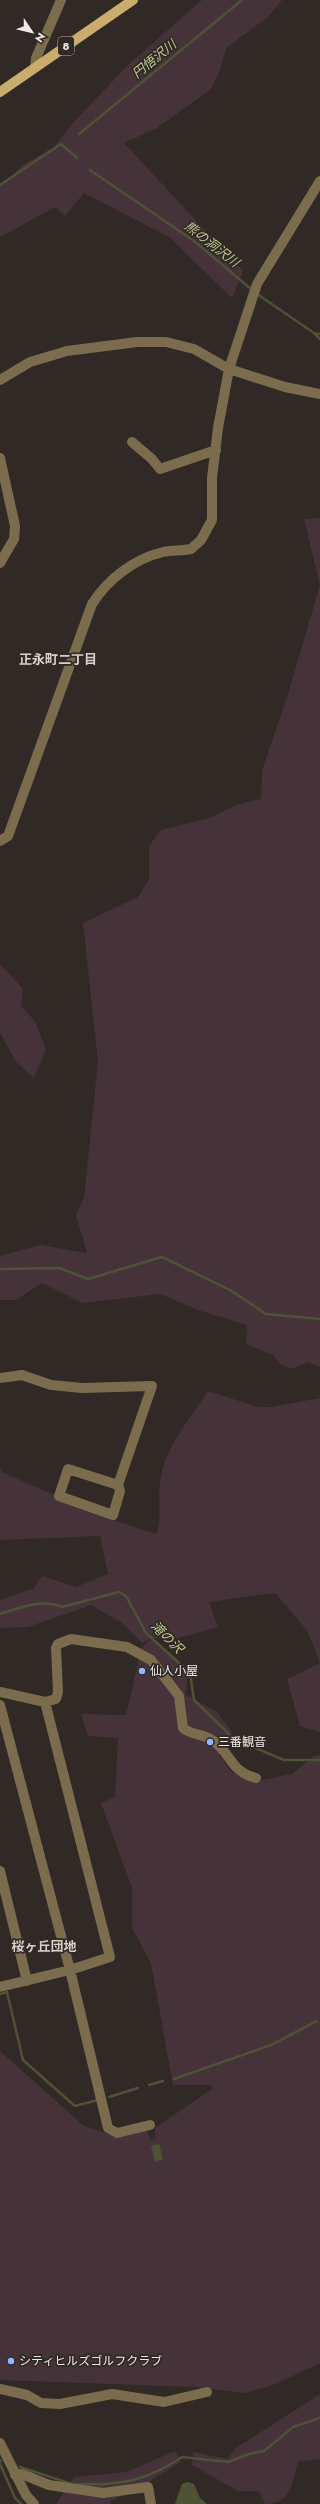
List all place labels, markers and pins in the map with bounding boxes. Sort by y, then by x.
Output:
place label: 仙人小屋 [150,1662,198,1680]
marker: 仙人小屋 [137,1666,147,1676]
place label: 三番観音 [218,1733,266,1751]
marker: 三番観音 [205,1737,215,1747]
place label: シティヒルズゴルフクラブ [19,2352,162,2370]
marker: シティヒルズゴルフクラブ [6,2356,16,2366]

